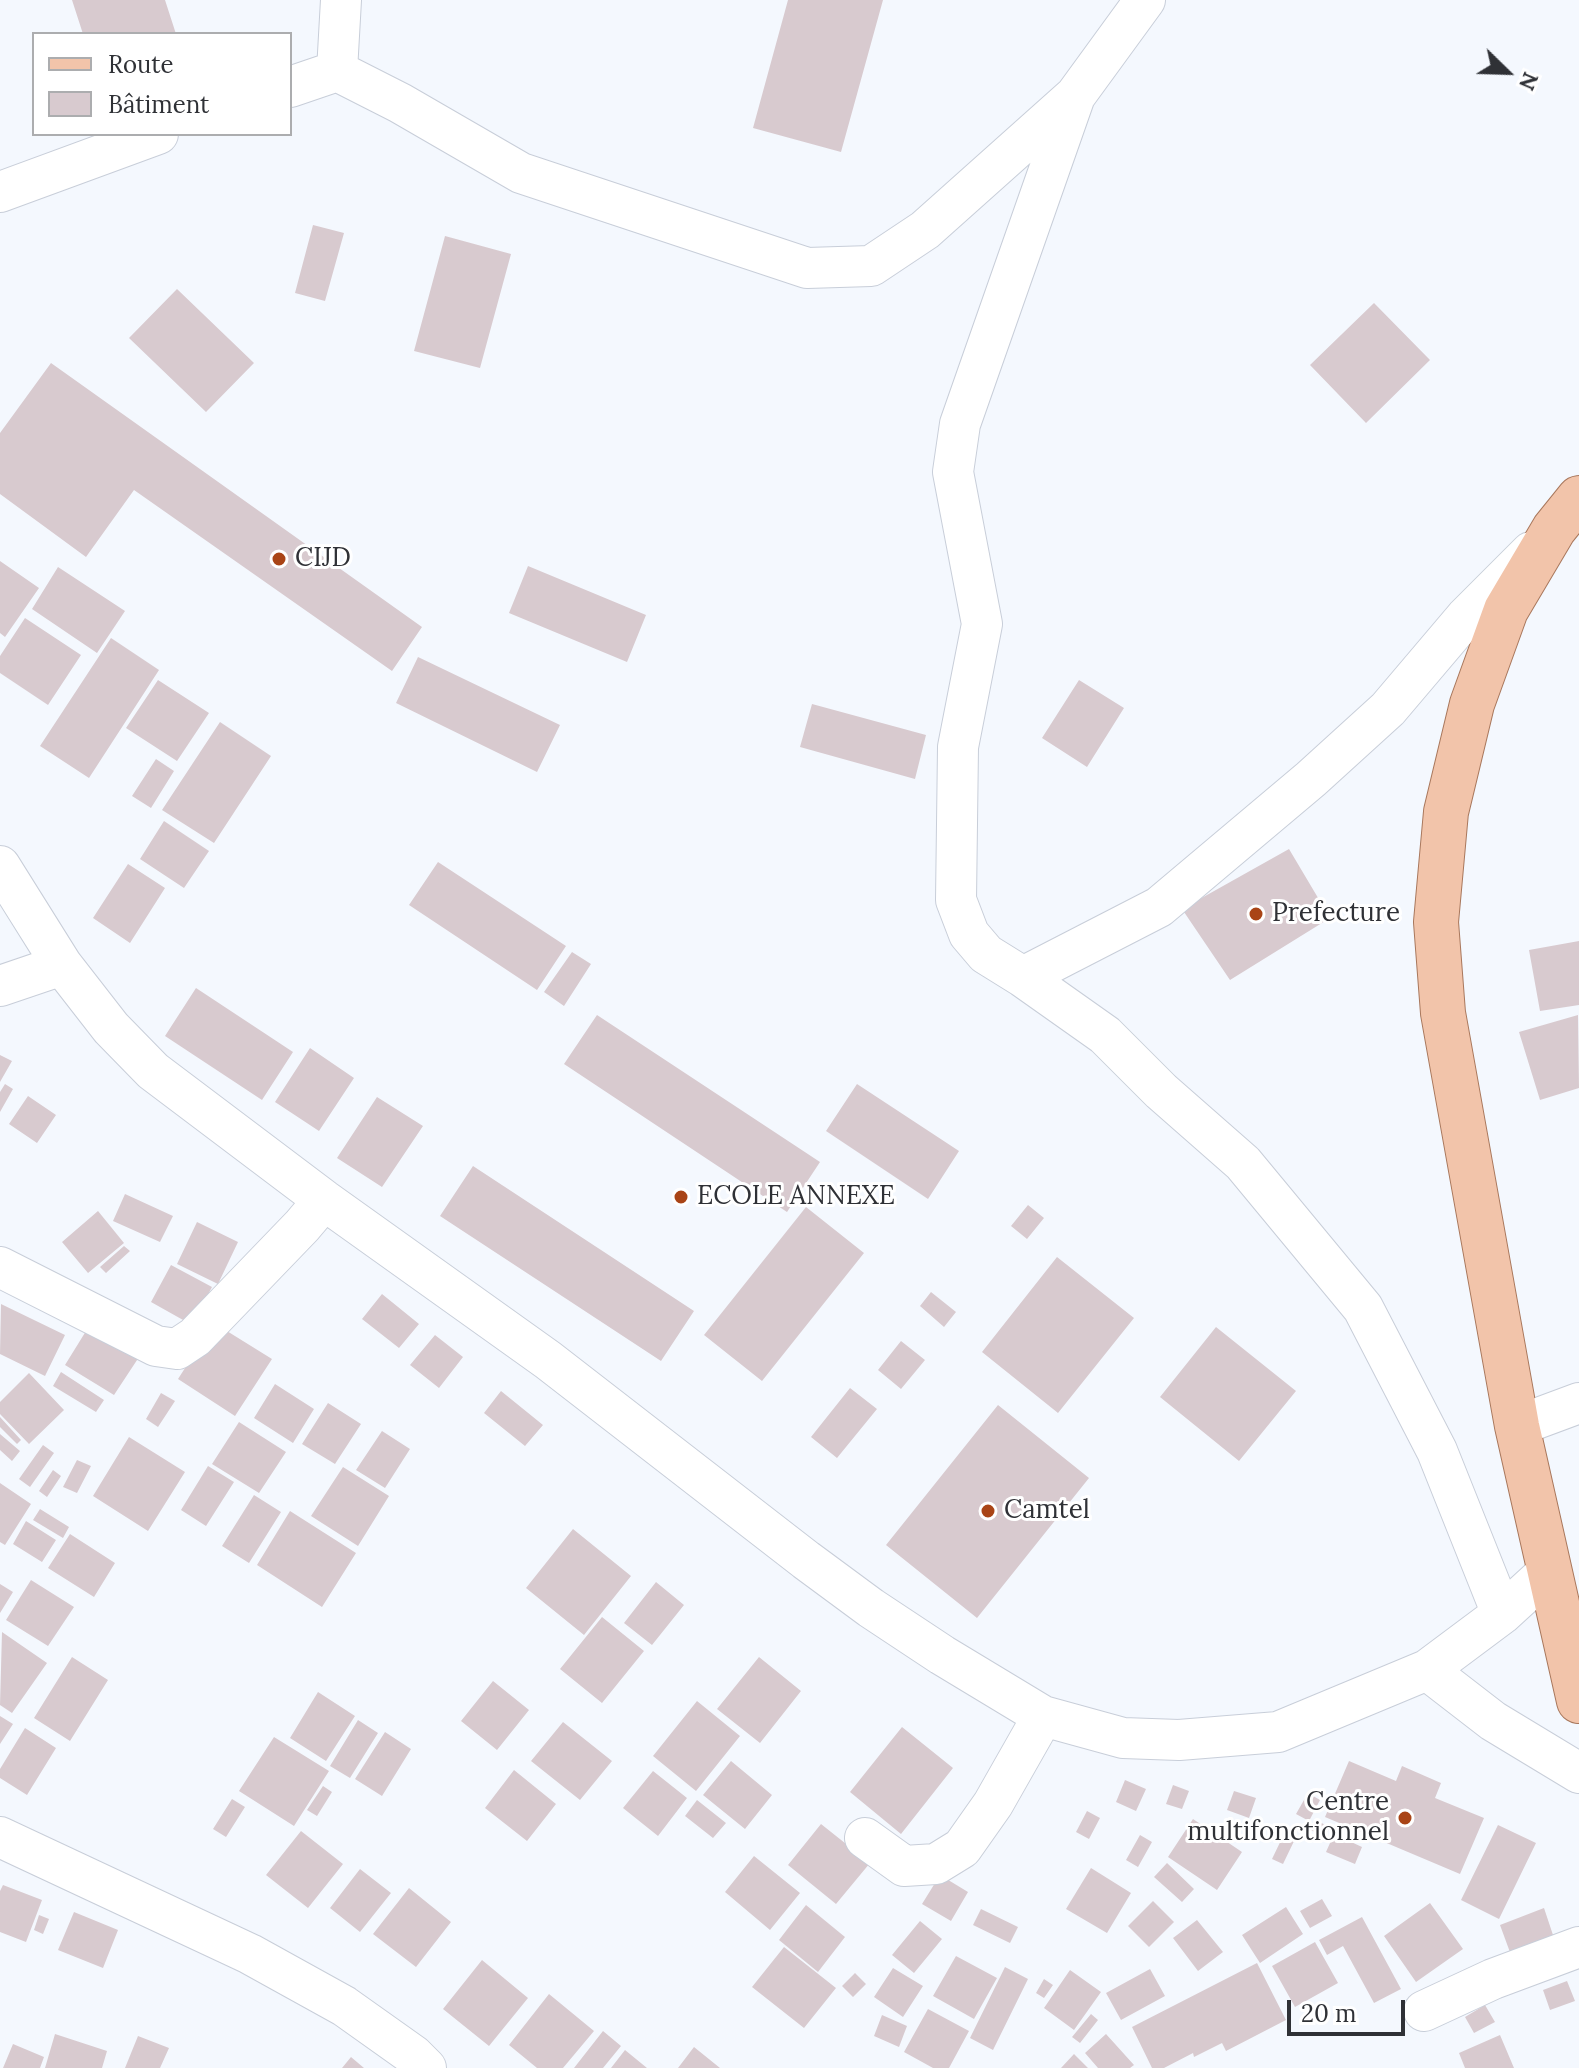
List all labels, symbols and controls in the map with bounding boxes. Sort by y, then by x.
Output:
legend [32,32,292,136]
north arrow [1467,32,1547,112]
text: Route [108,49,174,80]
text: N [1513,68,1545,95]
text: Bâtiment [108,89,209,120]
place label: CIJD [295,543,351,575]
marker: CIJD [270,550,288,568]
place label: Prefecture [1272,898,1400,930]
marker: Prefecture [1247,905,1265,923]
place label: ECOLE ANNEXE [697,1181,895,1213]
marker: ECOLE ANNEXE [672,1188,690,1206]
place label: Camtel [1004,1495,1090,1527]
marker: Camtel [979,1502,997,1520]
place label: Centre multifonctionnel [1187,1787,1389,1848]
marker: Centre multifonctionnel [1396,1809,1414,1827]
scale bar [1291,1984,1409,2034]
text: 20 m [1301,1998,1357,2029]

